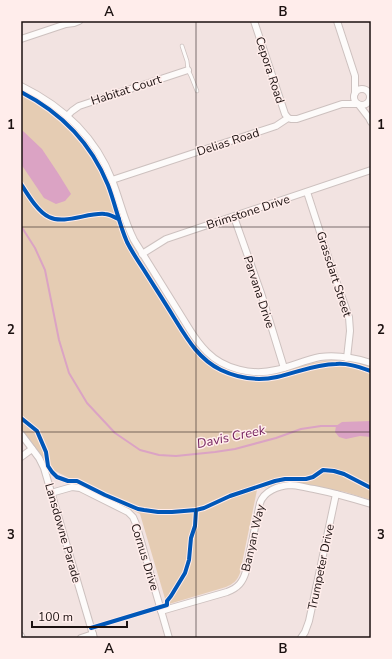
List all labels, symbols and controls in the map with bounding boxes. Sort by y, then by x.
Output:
text: A [104,3,114,21]
text: B [279,3,288,21]
street label: Cepora Road [252,35,288,105]
street label: Habitat Court [89,71,164,109]
text: 1 [7,116,15,134]
text: 1 [377,116,385,134]
street label: Delias Road [195,124,261,160]
street label: Brimstone Drive [204,191,292,233]
street label: Grassdart Street [313,229,356,319]
street label: Parvana Drive [240,254,278,330]
text: 2 [7,321,15,339]
text: 2 [377,321,385,339]
water label: Davis Creek [195,421,267,453]
street label: Lansdowne Parade [41,481,85,585]
street label: Banyan Way [237,502,269,573]
street label: Cornus Drive [127,521,163,593]
street label: Trumpeter Drive [304,523,338,611]
text: 3 [7,526,15,544]
text: 3 [377,526,385,544]
scale bar [32,603,127,629]
text: 100 m [38,609,73,625]
text: A [104,640,114,658]
text: B [279,640,288,658]

